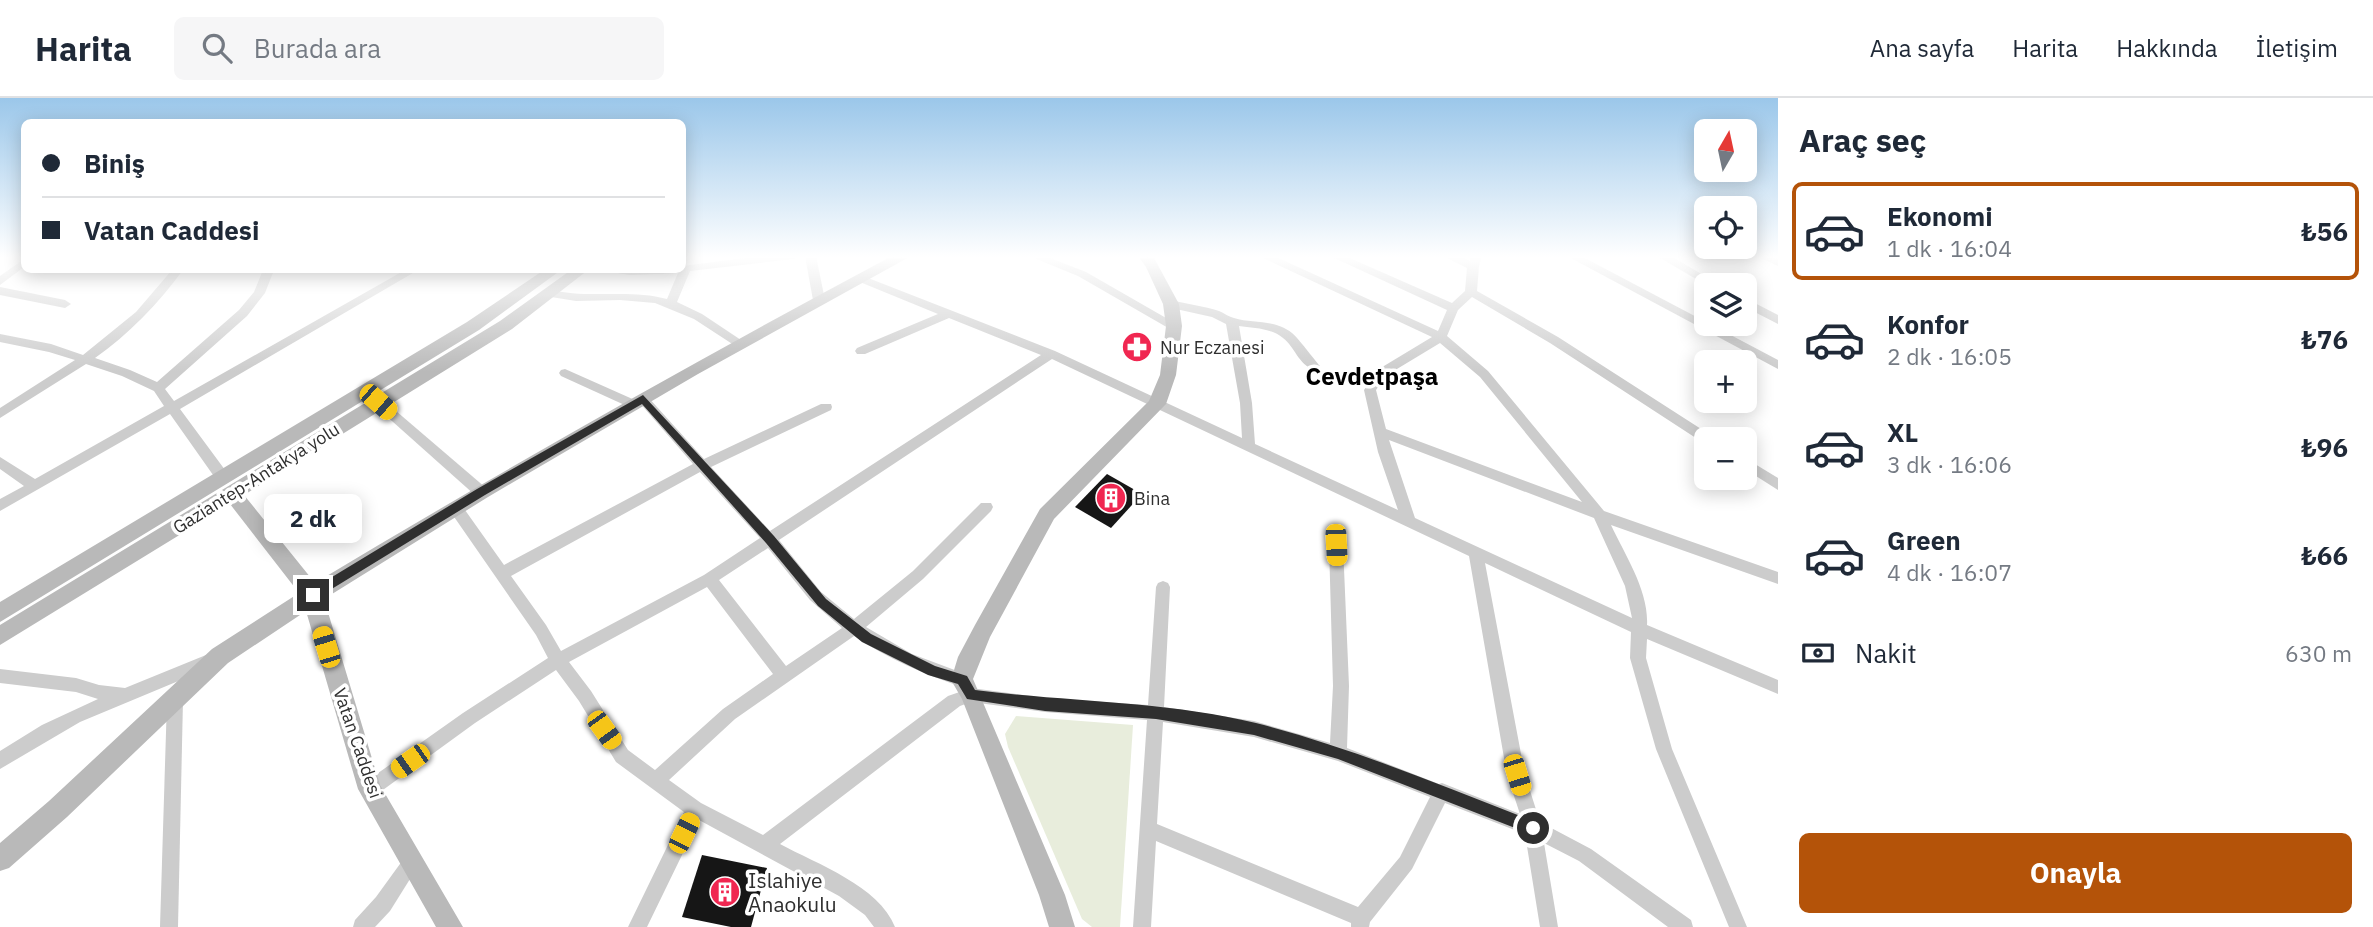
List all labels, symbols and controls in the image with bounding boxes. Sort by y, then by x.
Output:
search box [174,17,664,80]
text: Harita [35,27,132,70]
icon: search [198,29,236,67]
text: Burada ara [254,31,381,65]
text: Ana sayfa [1870,32,1974,64]
text: Harita [2012,32,2078,64]
text: Hakkında [2116,32,2218,64]
text: İletişim [2256,32,2338,64]
north arrow [1694,119,1757,182]
map controls [1694,119,1757,490]
text: Araç seç [1799,119,1926,161]
text: Biniş [84,146,145,180]
button: locate [1694,196,1757,259]
text: Ekonomi [1887,199,1993,233]
icon: car [1803,200,1866,263]
text: Vatan Caddesi [84,213,259,247]
text: ₺56 [2301,214,2348,248]
text: 1 dk · 16:04 [1887,233,2012,263]
button: layers [1694,273,1757,336]
text: Konfor [1887,307,1969,341]
icon: car [1803,308,1866,371]
text: ₺76 [2301,322,2348,356]
pharmacy icon: Nur Eczanesi [1120,330,1154,364]
place label: Nur Eczanesi [1160,336,1265,359]
text: 2 dk · 16:05 [1887,341,2012,371]
button: + [1694,350,1757,413]
district label: Cevdetpaşa [1306,360,1438,392]
car [356,380,401,424]
text: XL [1887,415,1918,449]
icon: car [1803,416,1866,479]
street label: Gaziantep-Antakya yolu [168,417,344,539]
button: − [1694,427,1757,490]
text: ₺96 [2301,430,2348,464]
text: 3 dk · 16:06 [1887,449,2012,479]
building icon: Bina [1094,481,1128,515]
place label: Bina [1134,487,1170,510]
callout: 2 dk [264,494,362,542]
text: 2 dk [290,503,336,533]
car [1325,523,1348,567]
text: Green [1887,523,1961,557]
icon: car [1803,524,1866,587]
text: ₺66 [2301,538,2348,572]
text: 4 dk · 16:07 [1887,557,2012,587]
route end [297,579,329,611]
car [310,624,343,670]
icon: cash [1799,634,1837,672]
text: Nakit [1855,636,1917,670]
text: 630 m [2285,638,2352,668]
street label: Vatan Caddesi [328,685,388,801]
car [584,707,625,753]
car [387,740,434,782]
car [1501,752,1534,798]
car [666,810,703,856]
route start [1517,812,1549,844]
button: Onayla [1799,833,2352,913]
place label: Islahiye Anaokulu [748,866,837,918]
building icon: Islahiye Anaokulu [708,875,742,909]

